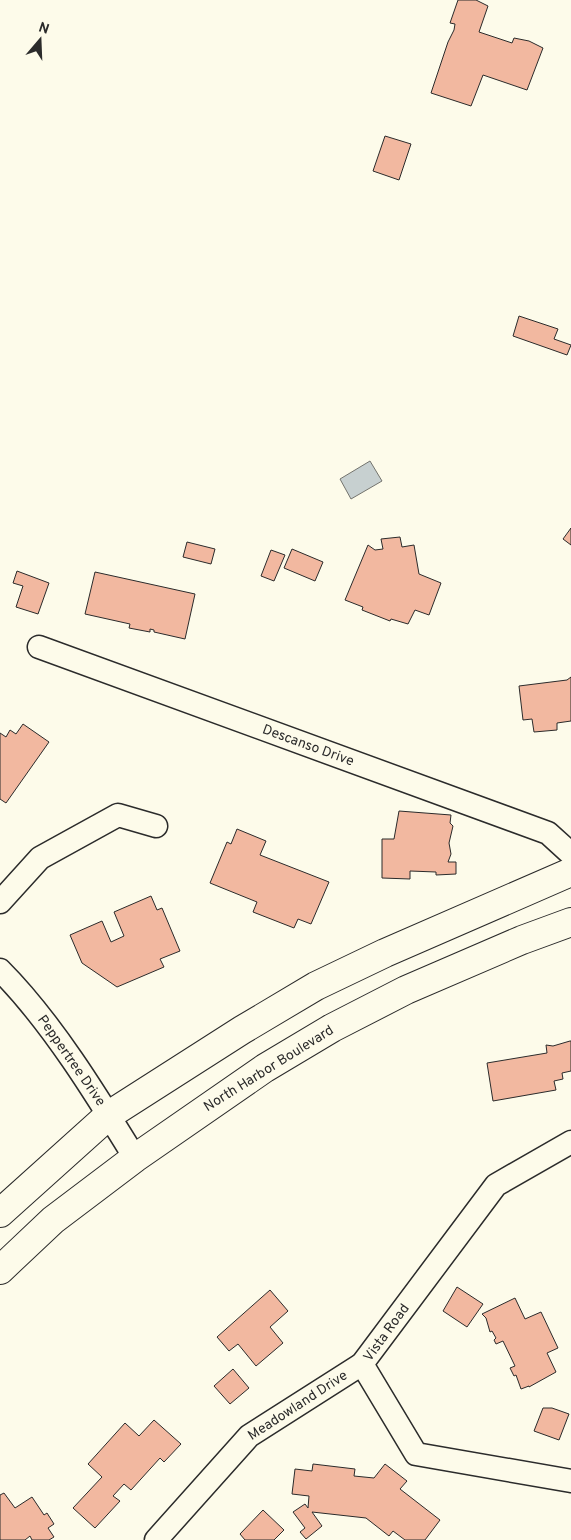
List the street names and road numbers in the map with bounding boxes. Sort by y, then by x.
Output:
street label: Descanso Drive [260,722,356,770]
street label: Peppertree Drive [33,1012,109,1110]
street label: North Harbor Boulevard [201,1022,337,1116]
street label: Vista Road [360,1301,414,1365]
street label: Meadowland Drive [245,1367,351,1445]

